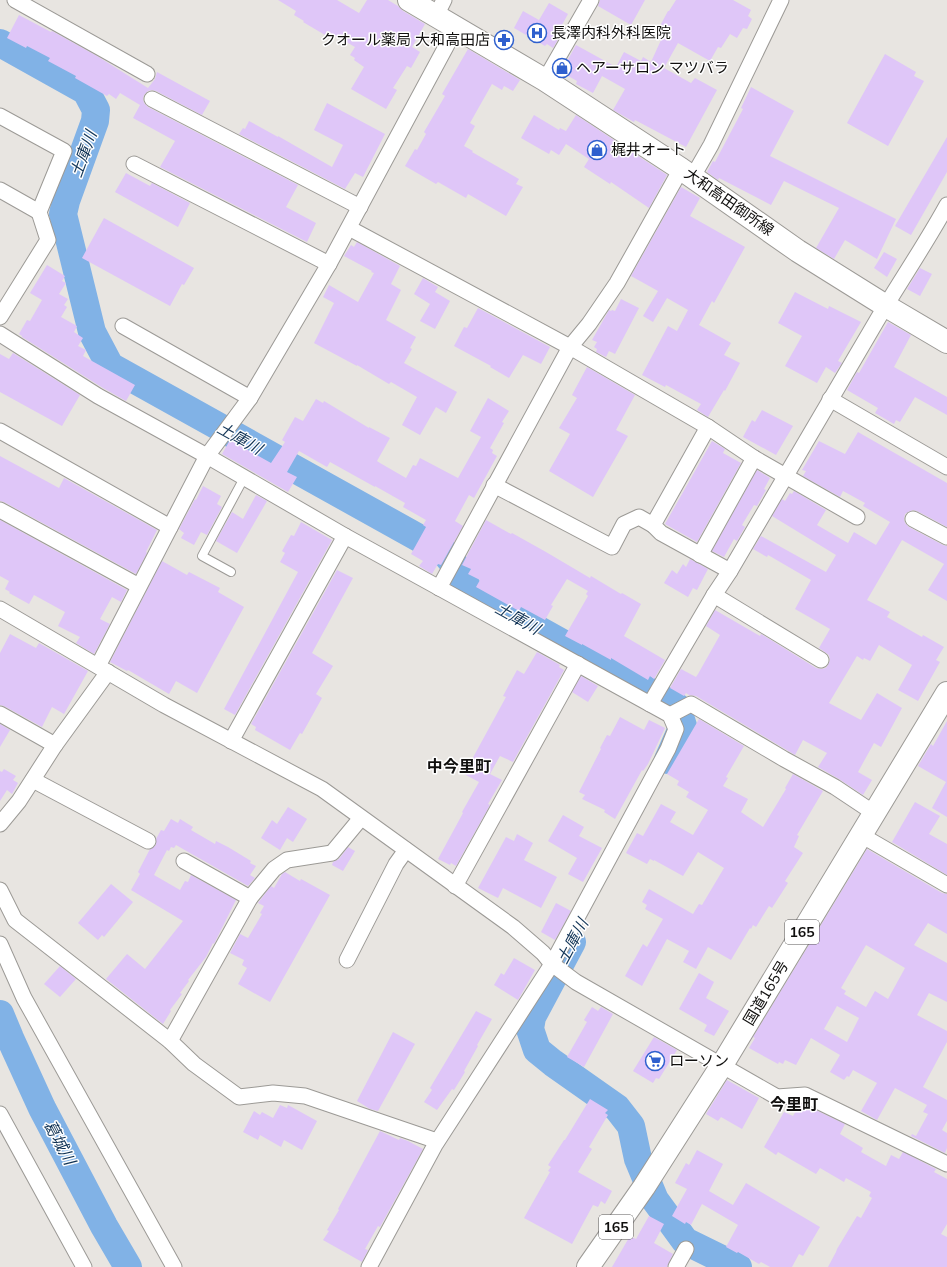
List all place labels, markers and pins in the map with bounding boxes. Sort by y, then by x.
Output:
hospital icon: 長澤内科外科医院 [526,22,548,44]
place label: 長澤内科外科医院 [551,23,671,42]
pharmacy icon: クオール薬局 大和高田店 [493,29,515,51]
place label: クオール薬局 大和高田店 [321,30,490,49]
shop icon: ヘアーサロン マツバラ [551,57,573,79]
place label: ヘアーサロン マツバラ [576,58,729,77]
shop icon: 梶井オート [586,139,608,161]
place label: 梶井オート [611,140,686,159]
supermarket icon: ローソン [644,1050,666,1072]
place label: ローソン [669,1051,729,1070]

